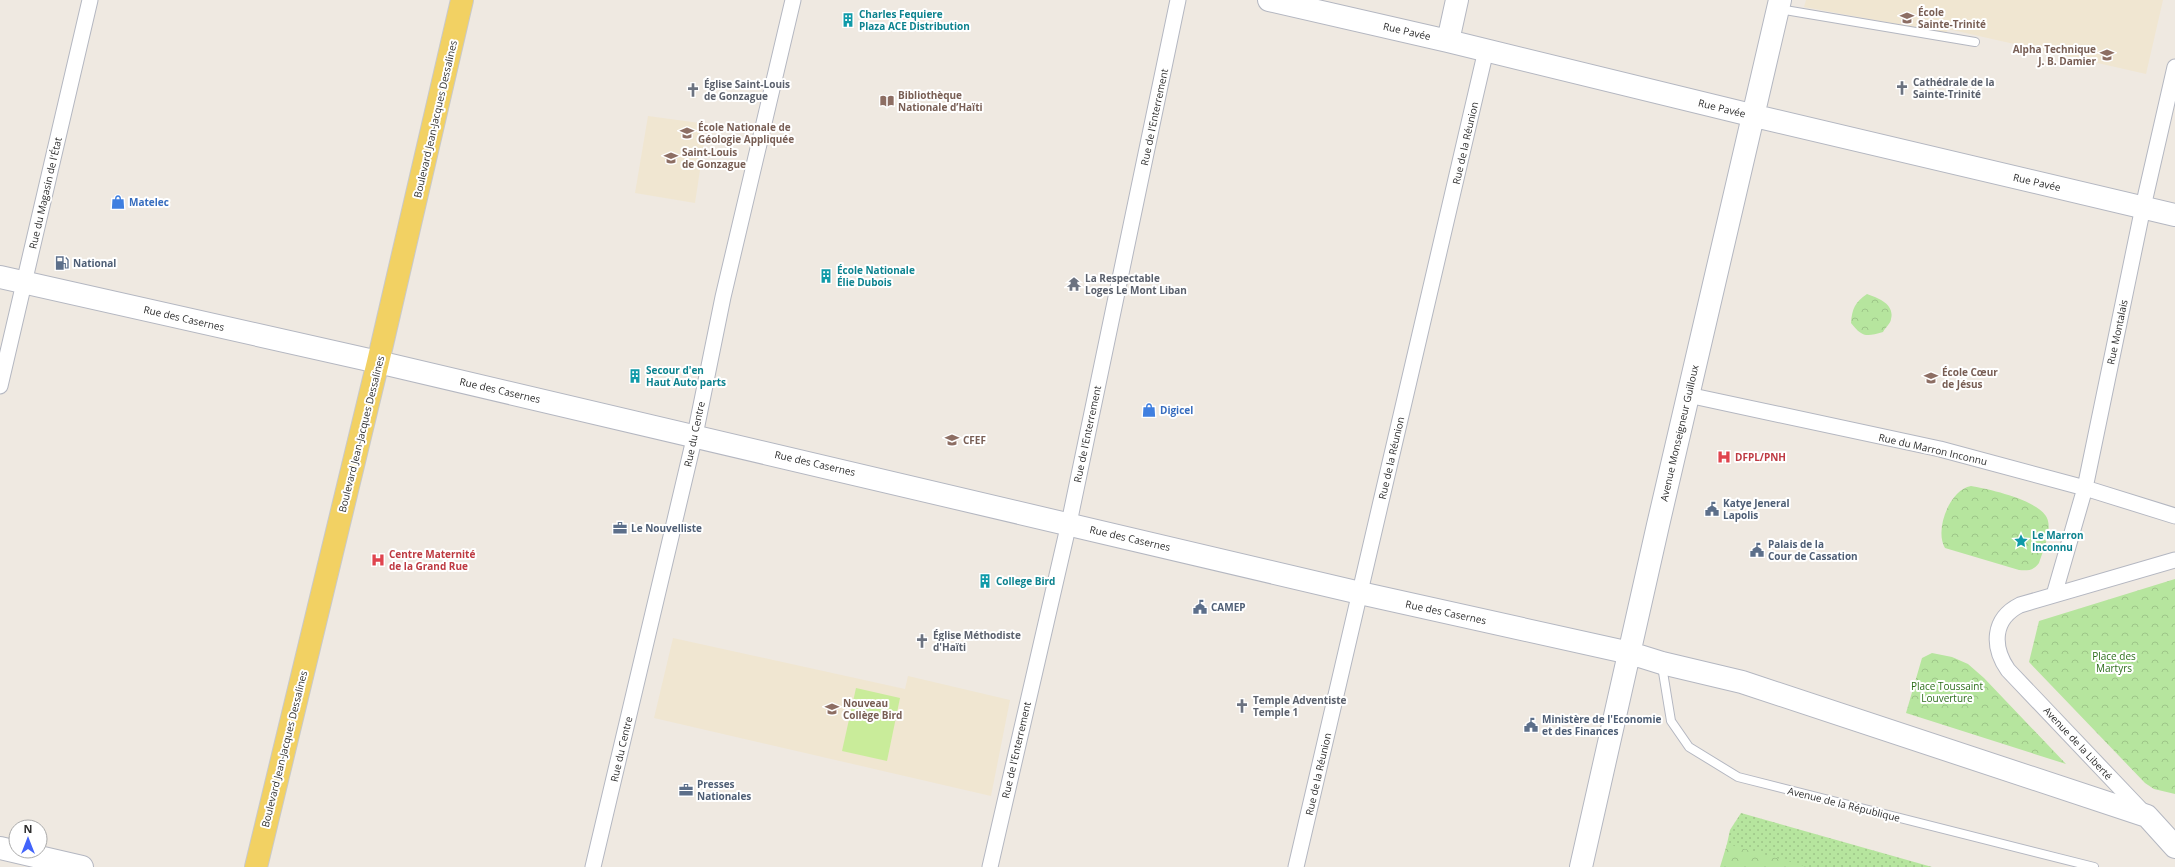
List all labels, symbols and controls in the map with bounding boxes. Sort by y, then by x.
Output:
place label: École Sainte-Trinité [1918,5,1986,31]
place label: Charles Fequiere Plaza ACE Distribution [859,7,970,33]
school or university icon: École Sainte-Trinité [1899,10,1915,26]
building icon: Charles Fequiere Plaza ACE Distribution [840,12,856,28]
street label: Rue Pavée [1382,19,1432,43]
street label: Boulevard Jean-Jacques Dessalines [410,39,460,199]
place label: Alpha Technique J. B. Damier [2013,42,2096,68]
school or university icon: Alpha Technique J. B. Damier [2099,47,2115,63]
street label: Rue de l'Enterrement [1137,67,1171,167]
place label: Cathédrale de la Sainte-Trinité [1913,75,1995,101]
place label: Église Saint-Louis de Gonzague [704,77,790,103]
church icon: Cathédrale de la Sainte-Trinité [1894,80,1910,96]
church icon: Église Saint-Louis de Gonzague [685,82,701,98]
place label: Bibliothèque Nationale d’Haïti [898,88,983,114]
library icon: Bibliothèque Nationale d’Haïti [879,93,895,109]
street label: Rue Pavée [1697,95,1748,121]
street label: Rue de la Réunion [1449,100,1481,186]
place label: École Nationale de Géologie Appliquée [698,120,794,146]
school or university icon: École Nationale de Géologie Appliquée [679,125,695,141]
street label: Rue du Magasin de l'État [25,135,65,250]
place label: Saint-Louis de Gonzague [682,145,746,171]
school or university icon: Saint-Louis de Gonzague [663,150,679,166]
street label: Rue Pavée [2012,170,2062,194]
shop icon: Matelec [110,194,126,210]
place label: Matelec [129,195,169,209]
fuel station icon: National [54,255,70,271]
place label: National [73,256,116,270]
place label: École Nationale Élie Dubois [837,263,915,289]
building icon: École Nationale Élie Dubois [818,268,834,284]
place label: La Respectable Loges Le Mont Liban [1085,271,1187,297]
temple icon: La Respectable Loges Le Mont Liban [1066,276,1082,292]
street label: Rue Montalais [2103,298,2131,366]
street label: Rue des Casernes [142,302,226,334]
street label: Boulevard Jean-Jacques Dessalines [335,354,387,514]
place label: Secour d'en Haut Auto parts [646,363,726,389]
street label: Avenue Monseigneur Guilloux [1656,363,1702,503]
place label: École Cœur de Jésus [1942,365,1998,391]
building icon: Secour d'en Haut Auto parts [627,368,643,384]
school or university icon: École Cœur de Jésus [1923,370,1939,386]
street label: Rue des Casernes [458,374,542,406]
street label: Rue de l'Enterrement [1070,384,1104,484]
street label: Rue du Centre [680,400,708,468]
shop icon: Digicel [1141,402,1157,418]
place label: Digicel [1160,403,1193,417]
street label: Rue de la Réunion [1375,415,1407,501]
street label: Rue du Marron Inconnu [1877,430,1989,468]
school or university icon: CFEF [944,432,960,448]
place label: CFEF [963,433,986,447]
street label: Rue des Casernes [773,447,857,479]
hospital icon: DFPL/PNH [1716,449,1732,465]
place label: DFPL/PNH [1735,450,1786,464]
place label: Katye Jeneral Lapolis [1723,496,1790,522]
public building icon: Katye Jeneral Lapolis [1704,501,1720,517]
office icon: Le Nouvelliste [612,520,628,536]
place label: Le Nouvelliste [631,521,702,535]
street label: Rue des Casernes [1088,522,1172,554]
place label: Le Marron Inconnu [2032,528,2083,554]
place icon: Le Marron Inconnu [2013,533,2029,549]
place label: Palais de la Cour de Cassation [1768,537,1858,563]
public building icon: Palais de la Cour de Cassation [1749,542,1765,558]
place label: Centre Maternité de la Grand Rue [389,547,475,573]
hospital icon: Centre Maternité de la Grand Rue [370,552,386,568]
building icon: College Bird [977,573,993,589]
place label: College Bird [996,574,1055,588]
street label: Rue des Casernes [1404,597,1488,627]
public building icon: CAMEP [1192,599,1208,615]
place label: CAMEP [1211,600,1246,614]
place label: Église Méthodiste d'Haïti [933,628,1021,654]
church icon: Église Méthodiste d'Haïti [914,633,930,649]
park label: Place des Martyrs [2092,649,2136,675]
street label: Boulevard Jean-Jacques Dessalines [258,669,310,829]
park label: Place Toussaint Louverture [1911,679,1983,705]
place label: Temple Adventiste Temple 1 [1253,693,1347,719]
place label: Nouveau Collège Bird [843,696,902,722]
church icon: Temple Adventiste Temple 1 [1234,698,1250,714]
street label: Rue de l'Enterrement [998,700,1034,800]
school or university icon: Nouveau Collège Bird [824,701,840,717]
street label: Avenue de la Liberté [2040,703,2116,783]
place label: Ministère de l'Economie et des Finances [1542,712,1661,738]
street label: Rue du Centre [607,715,635,783]
public building icon: Ministère de l'Economie et des Finances [1523,717,1539,733]
street label: Rue de la Réunion [1302,731,1334,817]
place label: Presses Nationales [697,777,751,803]
office icon: Presses Nationales [678,782,694,798]
street label: Avenue de la République [1786,783,1902,825]
north arrow [8,819,48,859]
text: N [24,821,32,836]

